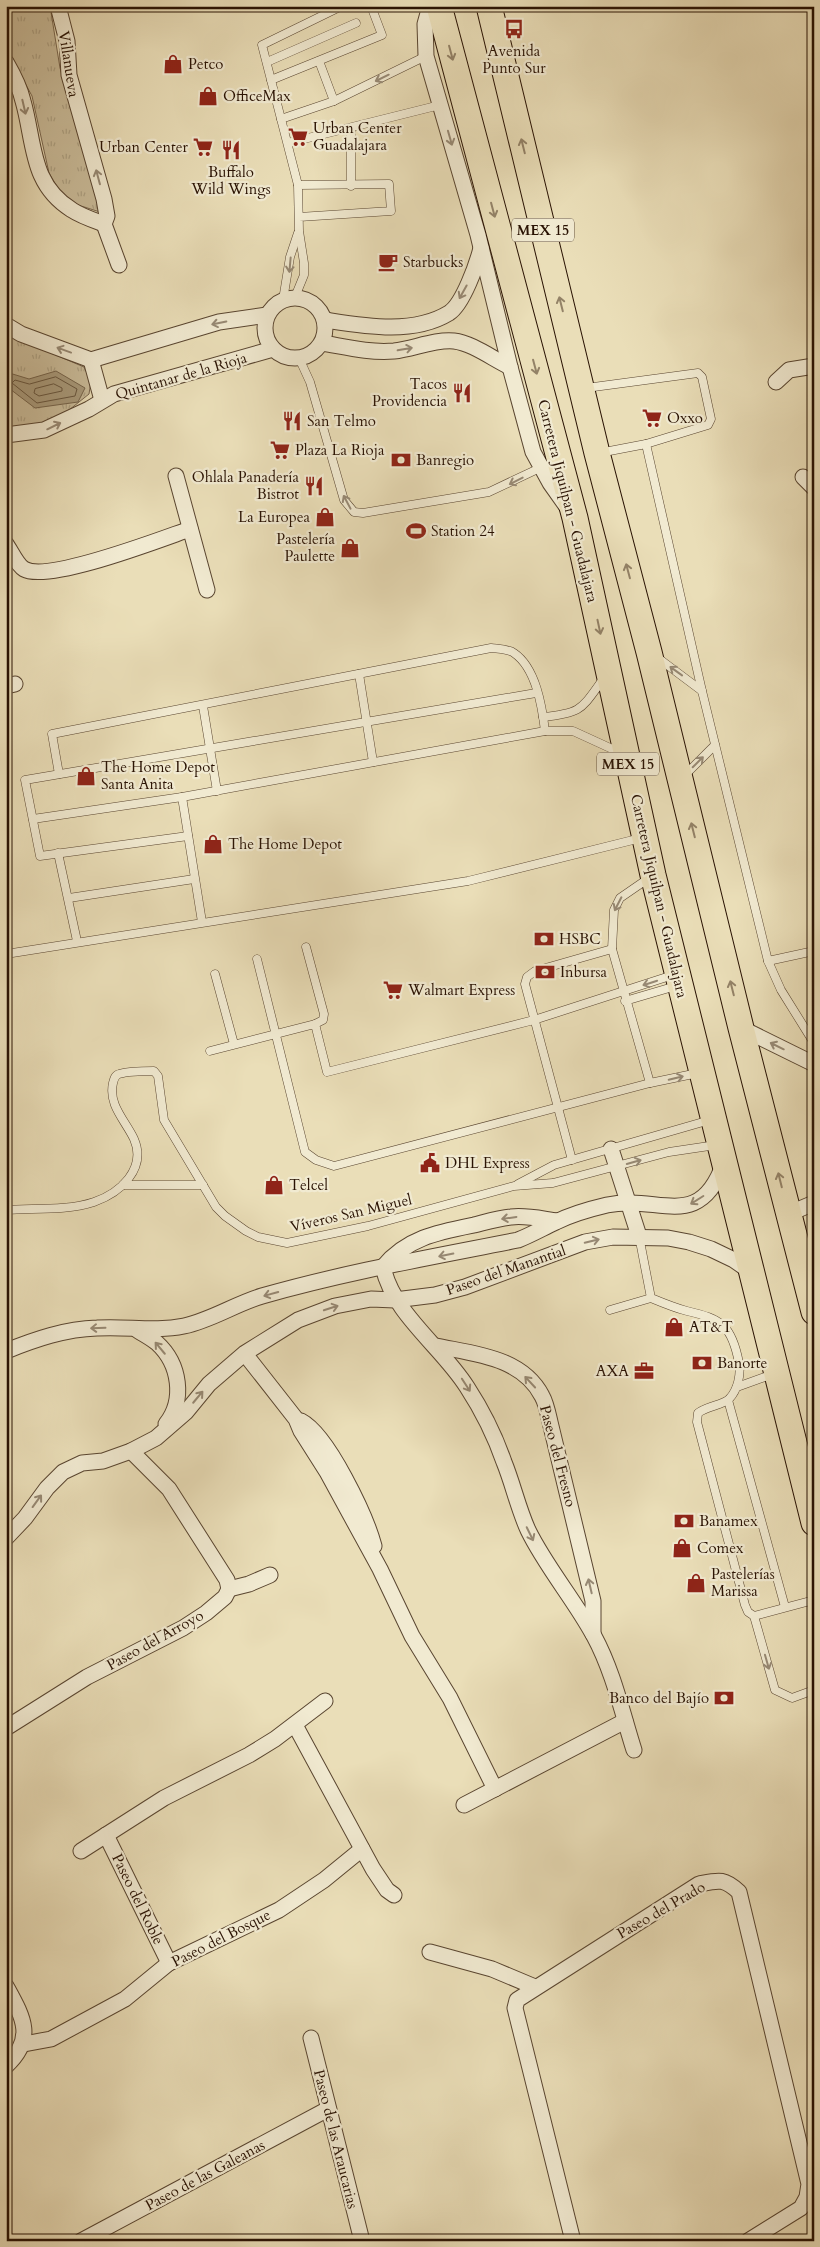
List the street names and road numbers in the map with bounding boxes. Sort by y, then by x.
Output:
street label: Villanueva [54,29,84,99]
road number: MEX 15 [512,218,574,242]
street label: Quintanar de la Rioja [113,347,250,404]
street label: Carretera Jiquilpan - Guadalajara [533,397,603,605]
road number: MEX 15 [597,752,659,776]
street label: Carretera Jiquilpan - Guadalajara [626,792,692,1000]
street label: Víveros San Miguel [288,1189,414,1237]
street label: Paseo del Manantial [443,1240,569,1300]
street label: Paseo del Fresno [535,1403,581,1509]
street label: Paseo del Arroyo [103,1605,207,1675]
street label: Paseo del Roble [107,1850,169,1948]
street label: Paseo del Prado [613,1877,709,1943]
street label: Paseo del Bosque [168,1904,274,1972]
street label: Paseo de las Araucarias [309,2067,363,2211]
street label: Paseo de las Galeanas [142,2135,268,2215]

